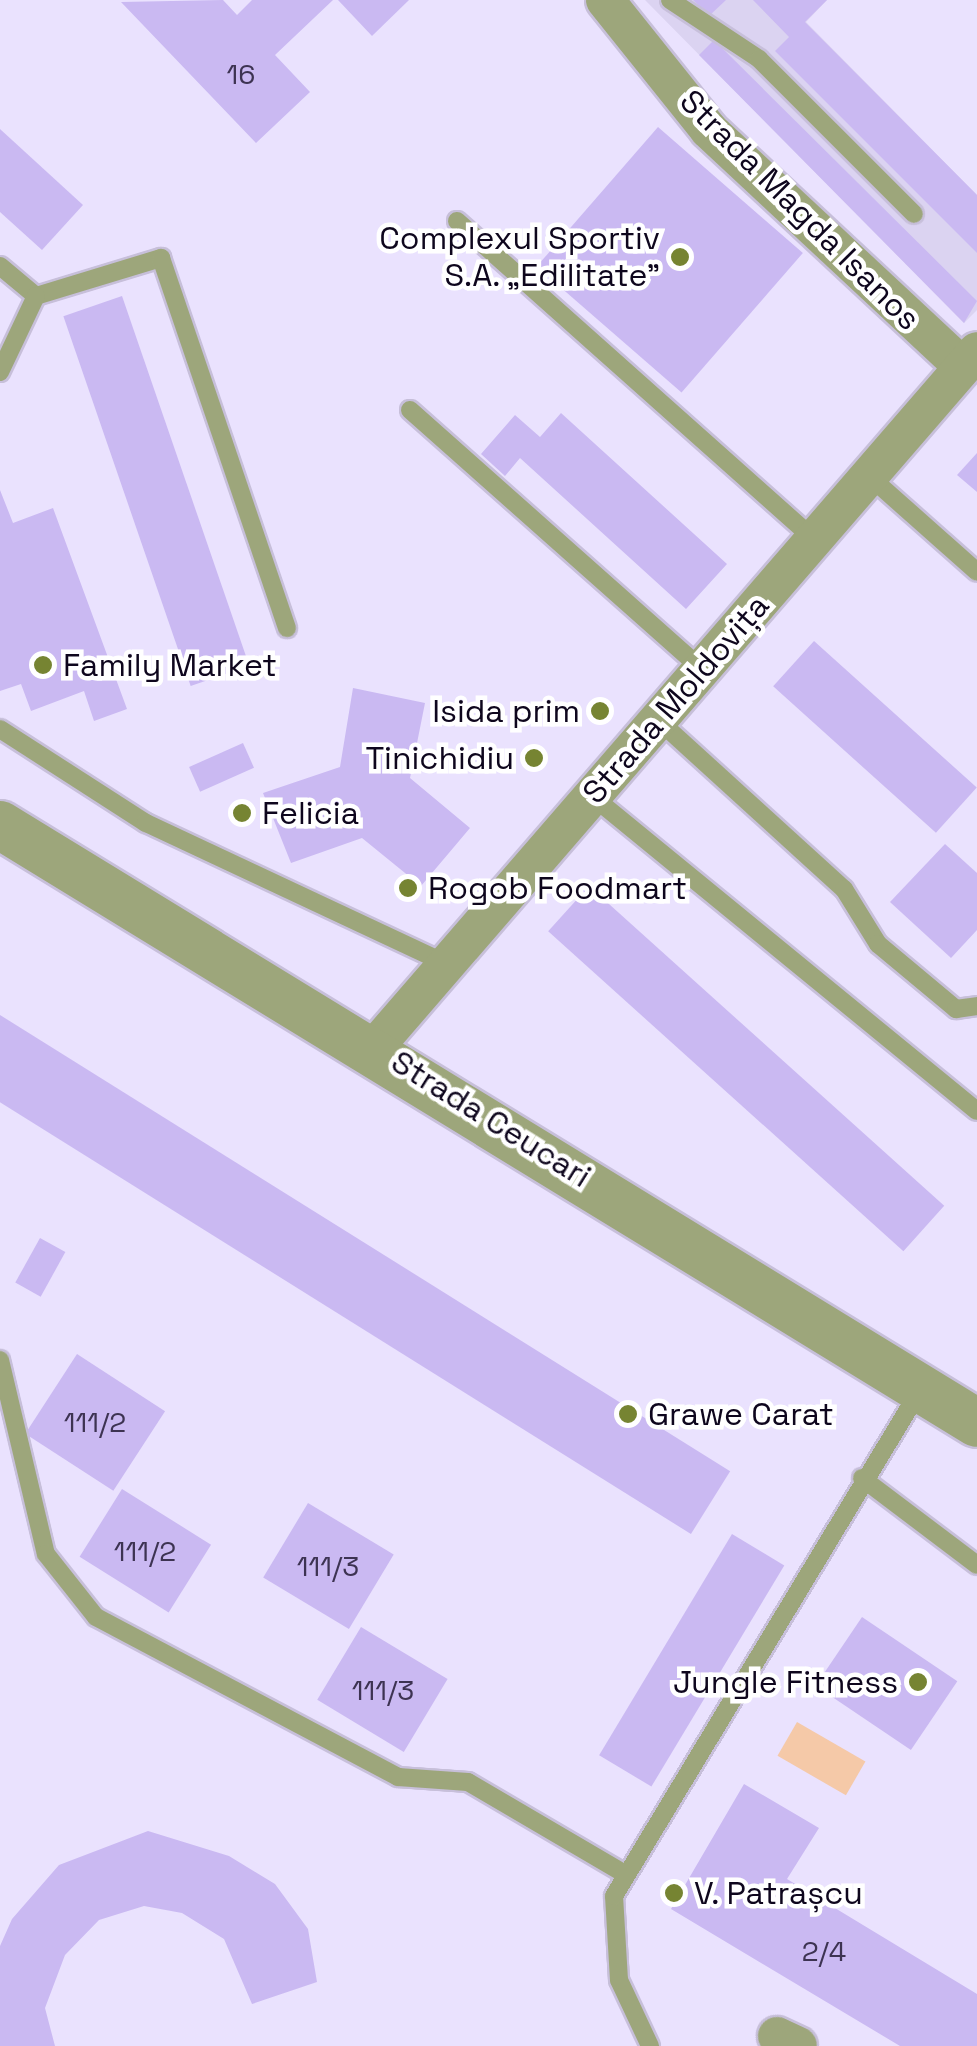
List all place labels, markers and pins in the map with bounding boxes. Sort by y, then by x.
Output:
place label: Complexul Sportiv S.A. „Edilitate” [379,220,660,295]
marker: Complexul Sportiv S.A. „Edilitate” [669,246,691,268]
place label: Family Market [63,646,277,684]
marker: Family Market [32,654,54,676]
place label: Isida prim [432,692,580,730]
marker: Isida prim [589,700,611,722]
place label: Tinichidiu [366,739,514,777]
marker: Tinichidiu [523,747,545,769]
place label: Felicia [262,794,359,832]
marker: Felicia [231,802,253,824]
place label: Rogob Foodmart [428,869,687,907]
marker: Rogob Foodmart [397,877,419,899]
place label: Grawe Carat [648,1395,834,1433]
marker: Grawe Carat [617,1403,639,1425]
place label: Jungle Fitness [673,1663,898,1701]
marker: Jungle Fitness [907,1671,929,1693]
place label: V. Patrașcu [694,1874,864,1912]
marker: V. Patrașcu [663,1882,685,1904]

